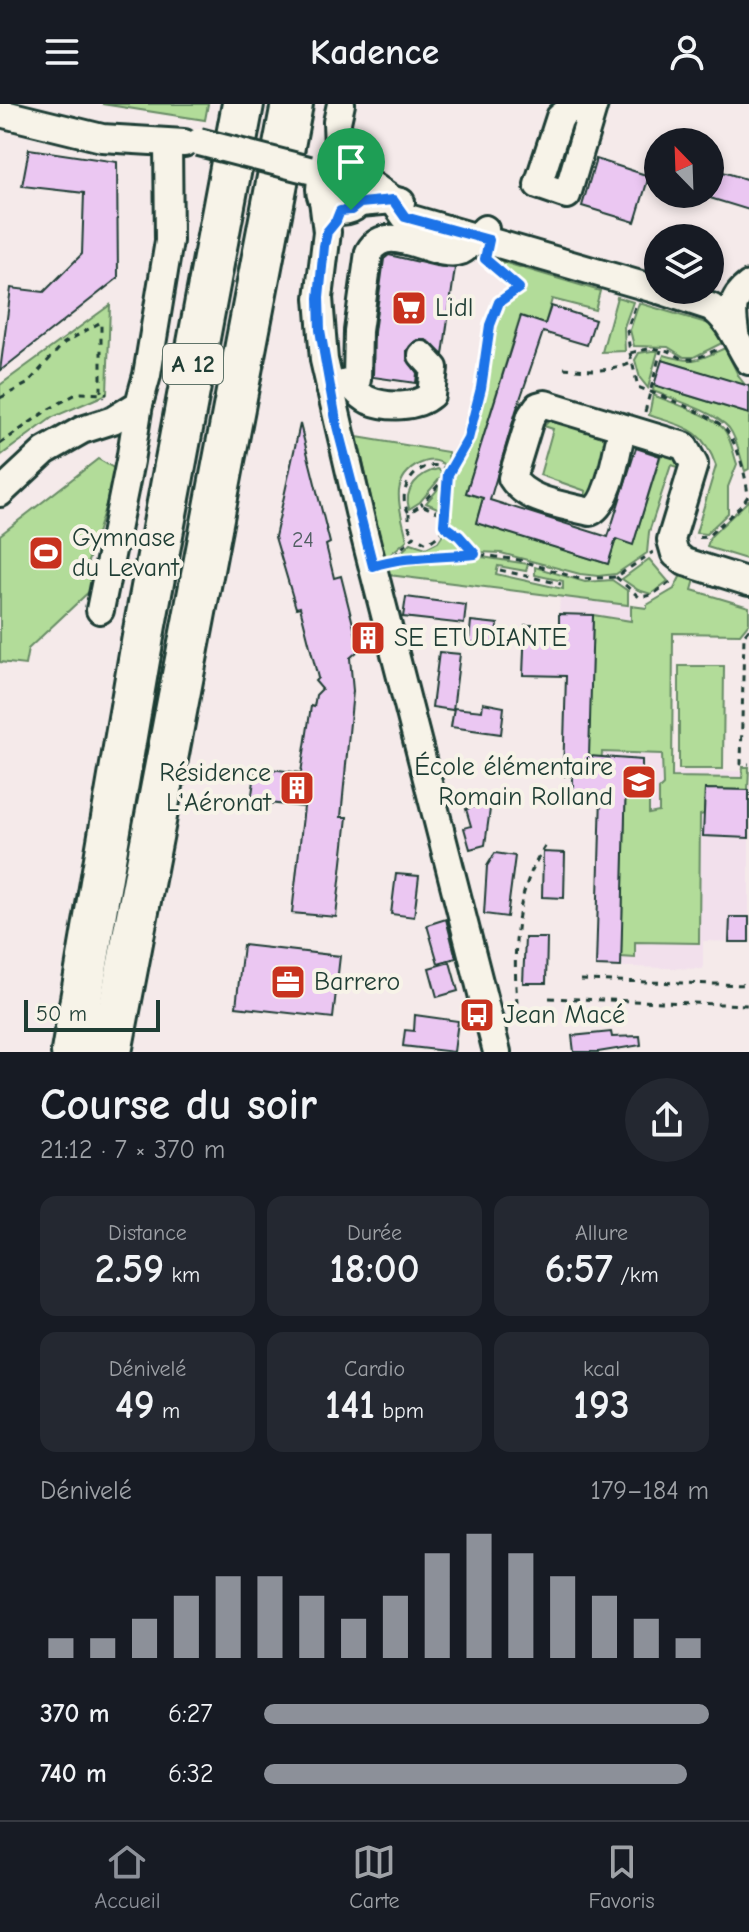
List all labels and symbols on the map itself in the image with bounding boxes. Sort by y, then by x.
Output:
pin [317,128,385,210]
north arrow [644,128,724,208]
supermarket icon: Lidl [390,289,428,327]
place label: Lidl [435,293,473,323]
road number: A 12 [163,344,223,384]
place label: Gymnase du Levant [72,523,180,583]
house number: 24 [292,527,314,553]
sports icon: Gymnase du Levant [27,534,65,572]
building icon: SE ETUDIANTE [349,619,387,657]
place label: SE ETUDIANTE [394,623,567,653]
place label: École élémentaire Romain Rolland [414,751,613,812]
place label: Résidence L'Aéronat [159,758,273,818]
school or university icon: École élémentaire Romain Rolland [620,763,658,801]
building icon: Résidence L'Aéronat [278,769,316,807]
office icon: Barrero [269,963,307,1001]
place label: Barrero [314,967,400,997]
scale bar [24,996,160,1032]
bus stop icon: Jean Macé [458,996,496,1034]
place label: Jean Macé [503,1000,625,1030]

